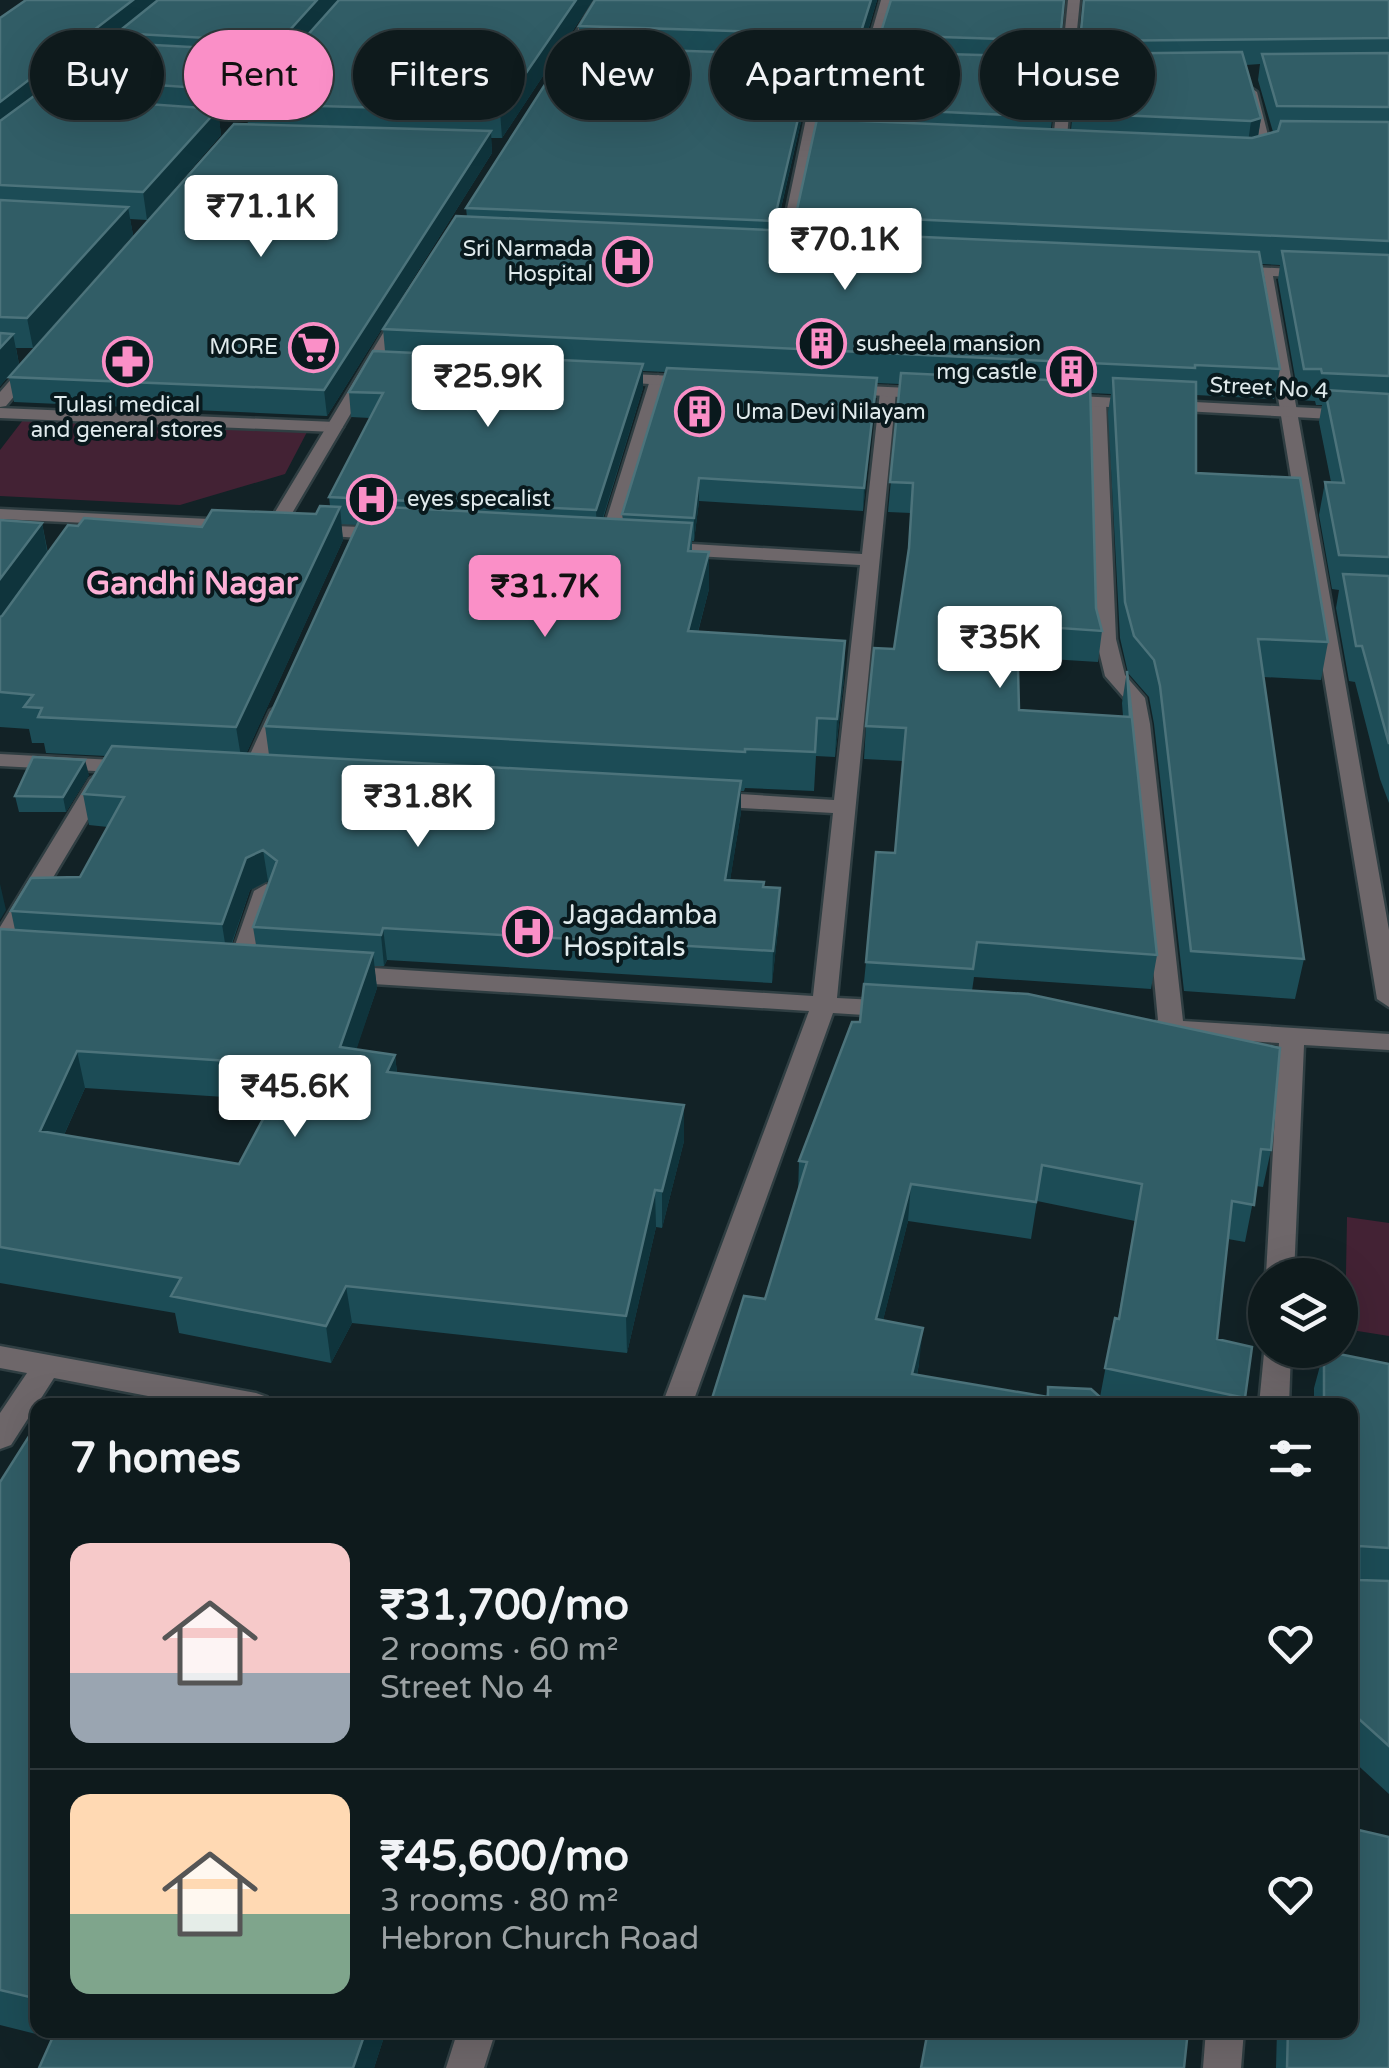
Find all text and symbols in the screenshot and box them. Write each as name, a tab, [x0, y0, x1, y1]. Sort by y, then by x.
chip: Buy	[30, 30, 164, 120]
chip: Rent	[184, 30, 333, 120]
chip: Filters	[353, 30, 525, 120]
chip: New	[545, 30, 690, 120]
chip: Apartment	[710, 30, 960, 120]
chip: House	[980, 30, 1155, 120]
pin: ₹71.1K	[180, 175, 342, 260]
text: ₹71.1K	[207, 188, 315, 226]
pin: ₹70.1K	[764, 208, 926, 293]
text: ₹70.1K	[791, 221, 899, 259]
place label: Sri Narmada Hospital	[463, 236, 593, 287]
hospital icon: Sri Narmada Hospital	[602, 236, 654, 288]
building icon: susheela mansion	[795, 318, 847, 370]
supermarket icon: MORE	[287, 321, 339, 373]
place label: susheela mansion	[856, 331, 1041, 357]
place label: MORE	[209, 334, 278, 360]
pharmacy icon: Tulasi medical and general stores	[101, 335, 153, 387]
pin: ₹25.9K	[407, 345, 569, 430]
building icon: mg castle	[1046, 346, 1098, 398]
text: ₹25.9K	[434, 358, 542, 396]
place label: mg castle	[936, 359, 1037, 385]
street label: Street No 4	[1209, 372, 1329, 404]
building icon: Uma Devi Nilayam	[674, 386, 726, 438]
place label: Tulasi medical and general stores	[31, 392, 223, 443]
place label: Uma Devi Nilayam	[735, 399, 926, 425]
hospital icon: eyes specalist	[346, 473, 398, 525]
place label: eyes specalist	[407, 486, 551, 512]
pin: ₹31.7K	[464, 555, 626, 640]
district label: Gandhi Nagar	[86, 565, 299, 603]
text: ₹31.7K	[491, 568, 599, 606]
pin: ₹35K	[941, 606, 1059, 691]
text: ₹35K	[960, 619, 1040, 657]
pin: ₹31.8K	[337, 765, 499, 850]
text: ₹31.8K	[364, 778, 472, 816]
place label: Jagadamba Hospitals	[563, 898, 718, 964]
hospital icon: Jagadamba Hospitals	[502, 905, 554, 957]
pin: ₹45.6K	[214, 1055, 376, 1140]
text: ₹45.6K	[241, 1068, 349, 1106]
map controls	[1248, 1258, 1358, 1368]
button: layers	[1248, 1258, 1358, 1368]
icon: filters	[1263, 1431, 1318, 1486]
text: 7 homes	[70, 1433, 241, 1484]
text: ₹31,700/mo	[380, 1580, 629, 1631]
icon: home	[150, 1583, 270, 1703]
icon: heart	[1263, 1616, 1318, 1671]
text: 2 rooms · 60 m²	[380, 1631, 619, 1669]
text: Street No 4	[380, 1669, 553, 1707]
text: ₹45,600/mo	[380, 1831, 629, 1882]
icon: home	[150, 1834, 270, 1954]
icon: heart	[1263, 1867, 1318, 1922]
text: 3 rooms · 80 m²	[380, 1882, 619, 1920]
text: Hebron Church Road	[380, 1920, 699, 1958]

